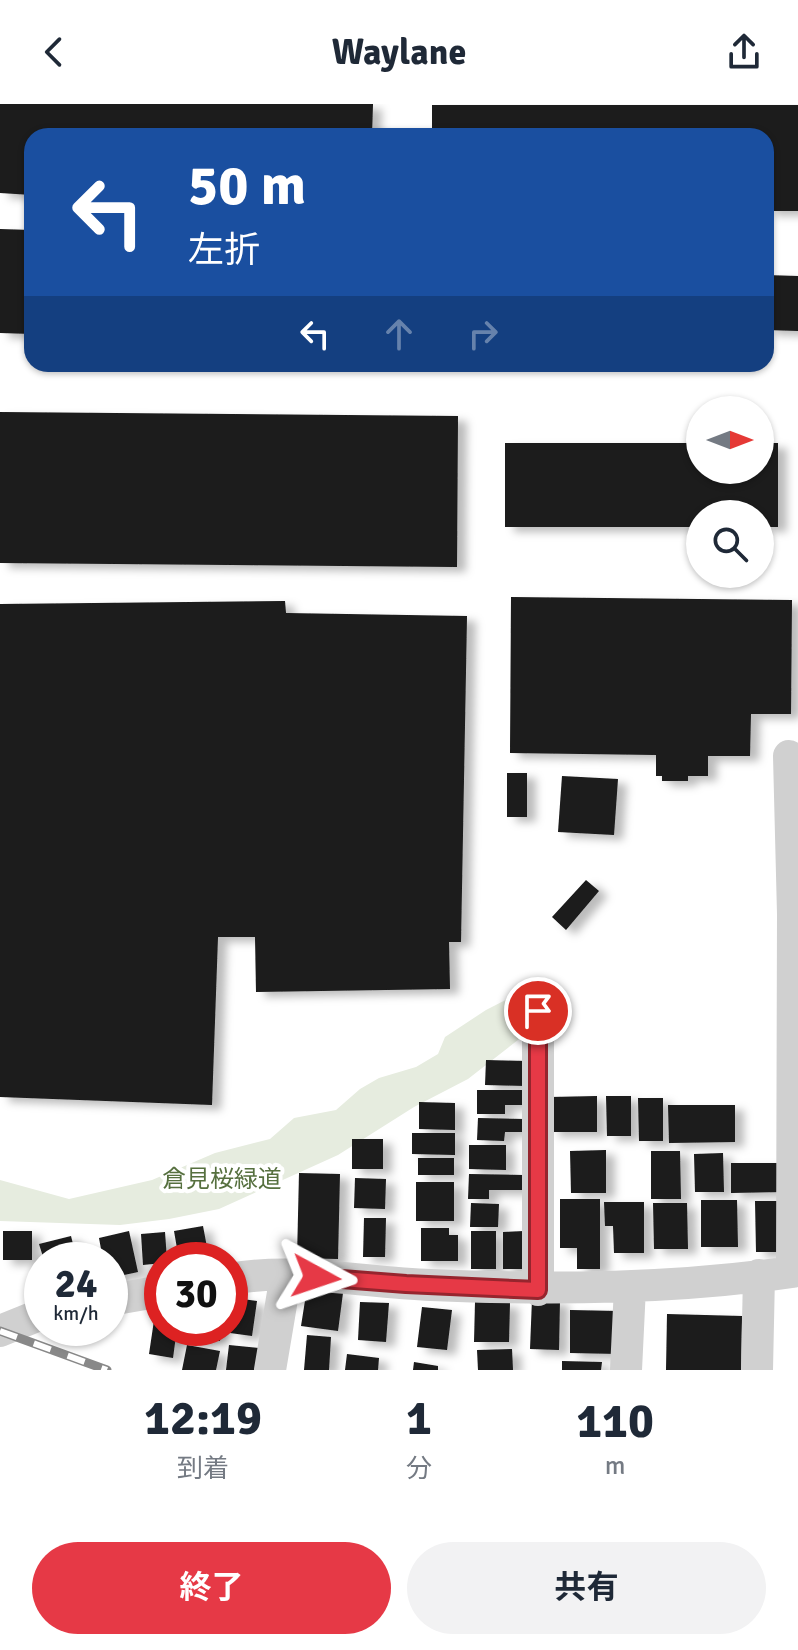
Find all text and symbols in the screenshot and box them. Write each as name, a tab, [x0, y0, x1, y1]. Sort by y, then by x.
icon: back	[32, 30, 76, 74]
text: Waylane	[332, 30, 466, 75]
icon: share	[722, 30, 766, 74]
text: 50 m	[188, 151, 306, 220]
icon: left	[56, 160, 160, 264]
text: 左折	[188, 228, 260, 273]
icon: left	[293, 312, 337, 356]
icon: ahead	[377, 312, 421, 356]
icon: right	[461, 312, 505, 356]
north arrow	[686, 396, 774, 484]
map controls	[686, 396, 774, 588]
button: search	[686, 500, 774, 588]
pin	[504, 977, 572, 1045]
icon: arrive	[516, 989, 560, 1033]
park label: 倉見桜緑道	[162, 1164, 282, 1194]
position arrow	[274, 1235, 358, 1319]
speed limit sign: 30	[144, 1242, 248, 1346]
text: 24	[54, 1259, 98, 1309]
text: km/h	[53, 1301, 99, 1326]
text: 12:19	[144, 1389, 262, 1448]
text: 1	[406, 1389, 432, 1448]
text: 110	[576, 1392, 654, 1451]
text: m	[605, 1450, 625, 1482]
text: 到着	[177, 1453, 229, 1485]
text: 分	[406, 1453, 432, 1485]
button: 終了	[32, 1542, 391, 1634]
button: 共有	[407, 1542, 766, 1634]

